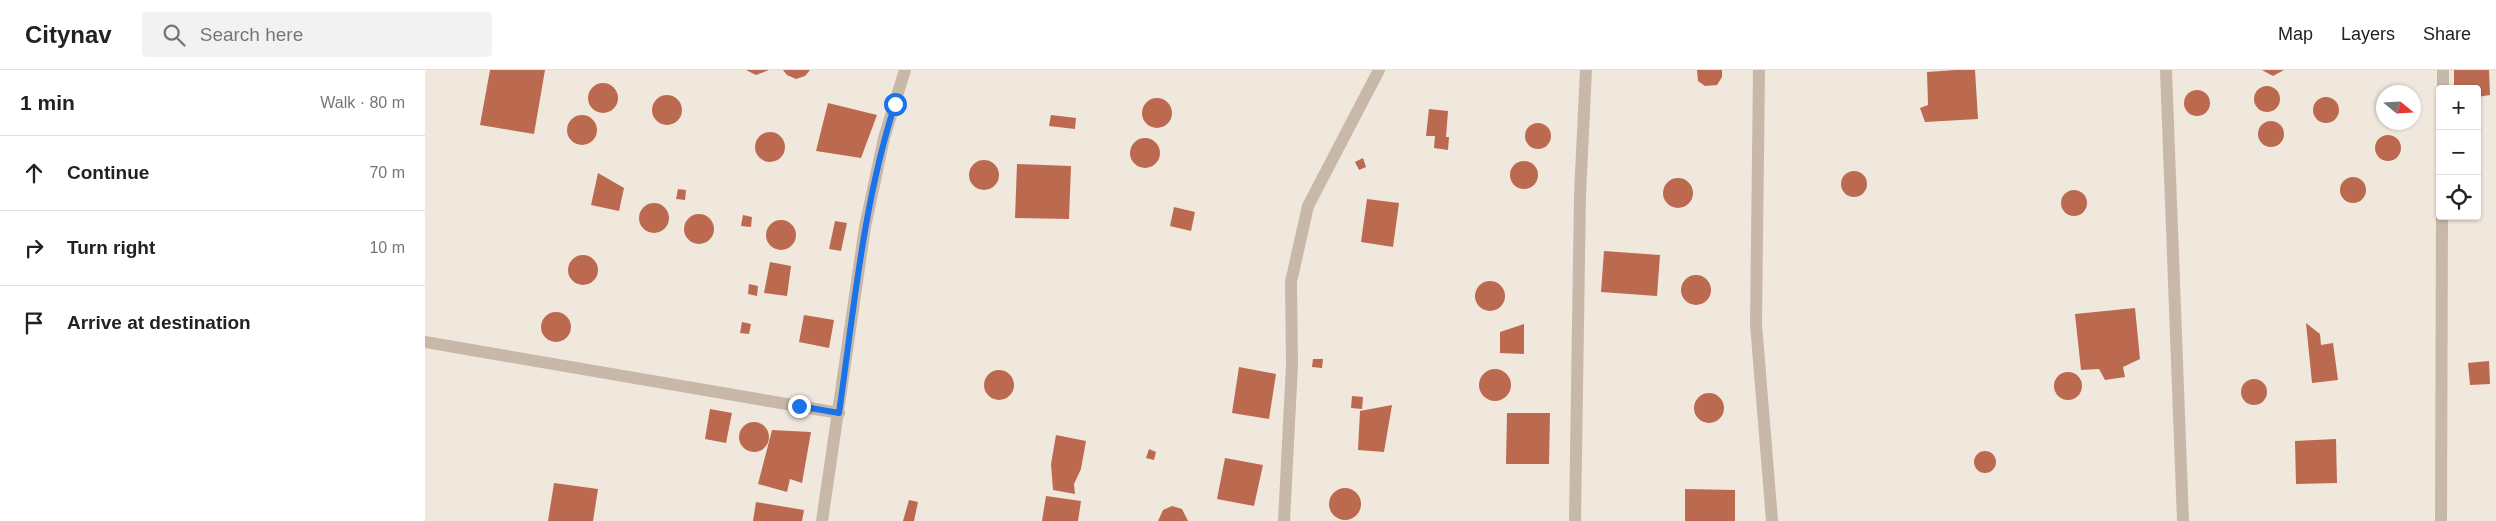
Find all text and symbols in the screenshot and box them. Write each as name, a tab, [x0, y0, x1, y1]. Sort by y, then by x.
search box	[142, 12, 492, 57]
text: Citynav	[25, 21, 112, 48]
icon: search	[160, 21, 188, 49]
text: Search here	[200, 24, 303, 45]
text: Map	[2278, 24, 2313, 44]
text: Layers	[2341, 24, 2395, 44]
text: Share	[2423, 24, 2471, 44]
north arrow	[2376, 85, 2421, 130]
map controls	[2436, 85, 2481, 220]
button: +	[2436, 85, 2481, 130]
text: 1 min	[20, 91, 75, 114]
route start	[884, 93, 907, 116]
text: Walk · 80 m	[320, 94, 405, 111]
button: −	[2436, 130, 2481, 175]
icon: ahead	[20, 159, 48, 187]
text: Continue	[67, 162, 149, 183]
text: 70 m	[369, 164, 405, 181]
button: locate	[2436, 175, 2481, 220]
icon: right	[20, 234, 48, 262]
text: Turn right	[67, 237, 155, 258]
text: 10 m	[369, 239, 405, 256]
icon: arrive	[20, 309, 48, 337]
text: Arrive at destination	[67, 312, 251, 333]
route end	[788, 395, 811, 418]

